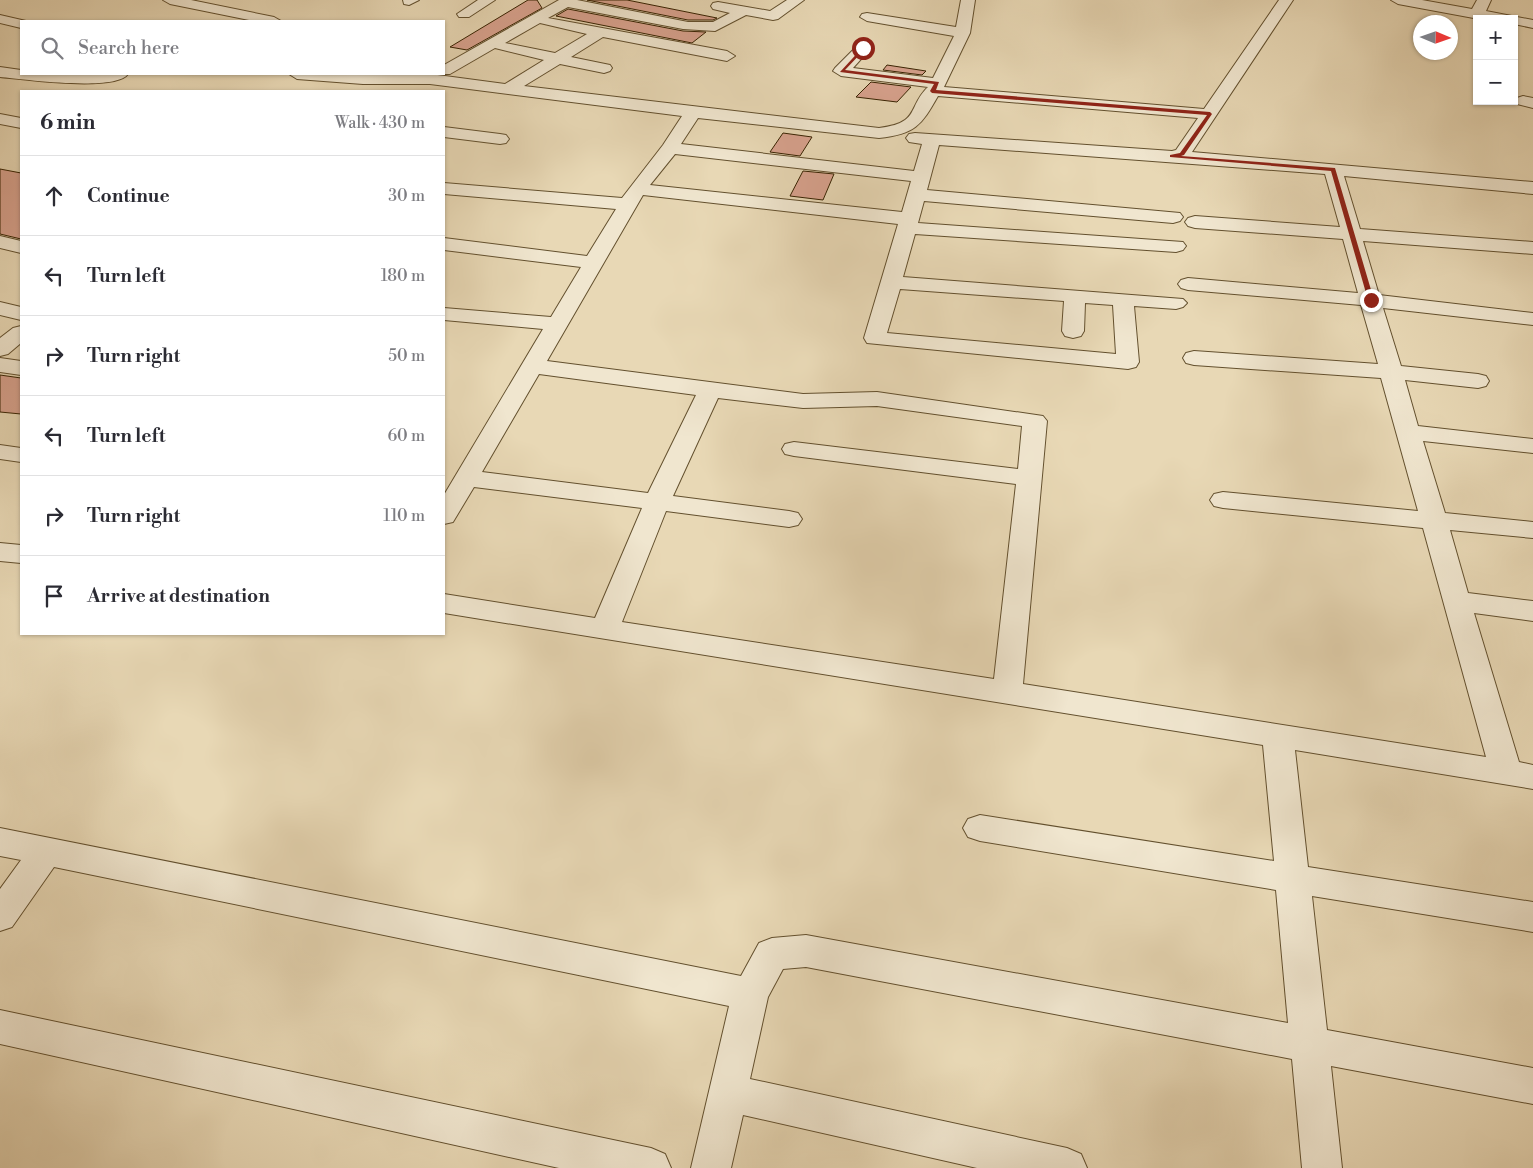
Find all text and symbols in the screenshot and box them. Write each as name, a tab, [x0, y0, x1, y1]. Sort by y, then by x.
north arrow	[1413, 15, 1458, 60]
map controls	[1473, 15, 1518, 105]
button: +	[1473, 15, 1518, 60]
search box	[20, 20, 445, 75]
icon: search	[38, 34, 66, 62]
text: Search here	[78, 36, 179, 60]
route start	[852, 37, 875, 60]
button: −	[1473, 60, 1518, 105]
text: 6 min	[40, 110, 95, 136]
text: Walk · 430 m	[335, 113, 425, 133]
icon: ahead	[40, 182, 68, 210]
text: Continue	[87, 184, 170, 208]
text: 30 m	[388, 186, 425, 206]
icon: left	[40, 262, 68, 290]
text: Turn left	[87, 264, 166, 288]
text: 180 m	[381, 266, 425, 286]
route end	[1360, 289, 1383, 312]
icon: right	[40, 342, 68, 370]
text: Turn right	[87, 344, 180, 368]
text: 50 m	[388, 346, 425, 366]
icon: left	[40, 422, 68, 450]
text: Turn left	[87, 424, 166, 448]
text: 60 m	[387, 426, 425, 446]
icon: right	[40, 502, 68, 530]
text: Turn right	[87, 504, 180, 528]
text: 110 m	[383, 506, 425, 526]
icon: arrive	[40, 582, 68, 610]
text: Arrive at destination	[87, 584, 270, 608]

